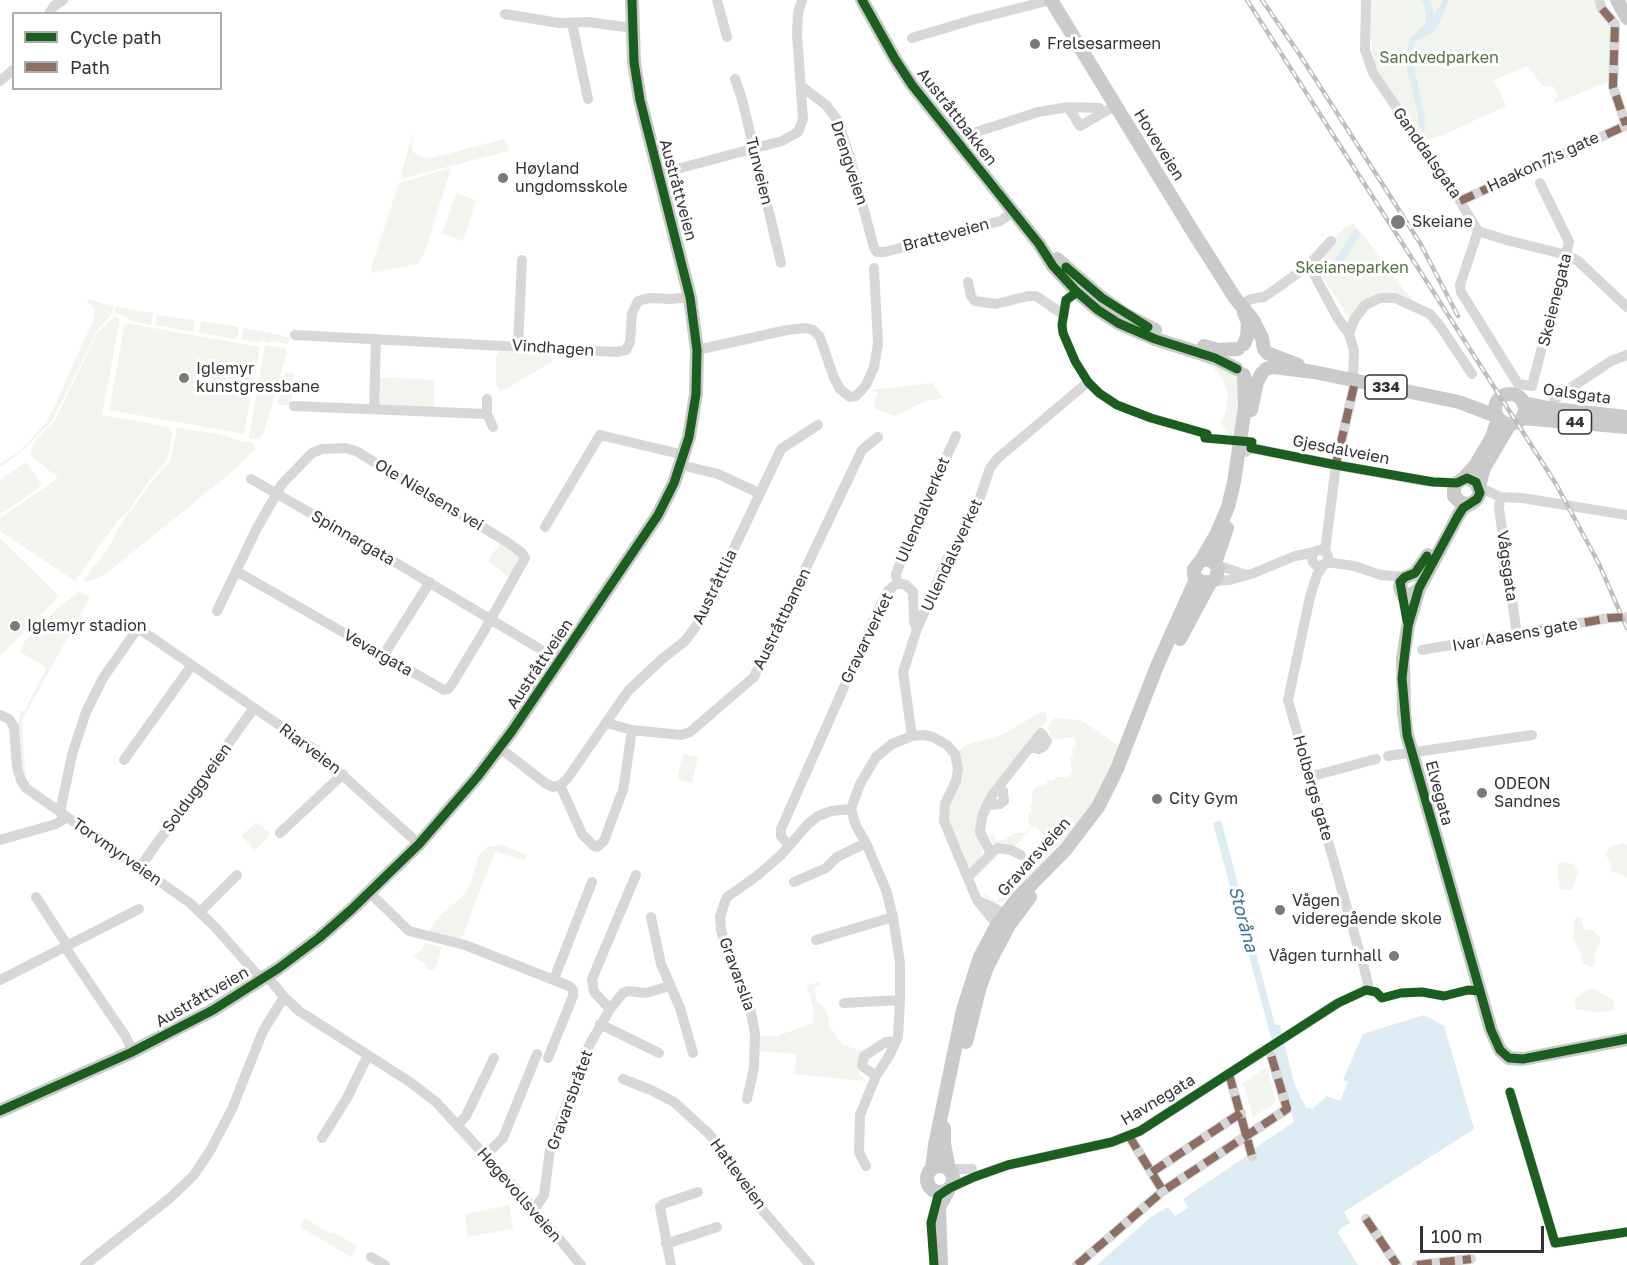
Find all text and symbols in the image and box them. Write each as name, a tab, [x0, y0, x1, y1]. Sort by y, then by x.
legend	[12, 12, 222, 90]
text: Cycle path	[70, 26, 162, 48]
place label: Frelsesarmeen	[1047, 34, 1161, 54]
marker: Frelsesarmeen	[1028, 37, 1042, 51]
park label: Sandvedparken	[1379, 48, 1499, 68]
text: Path	[70, 56, 110, 78]
street label: Austråttbakken	[913, 64, 1001, 170]
street label: Ganddalsgata	[1389, 104, 1465, 202]
street label: Hoveveien	[1130, 106, 1188, 184]
street label: Drengveien	[826, 118, 872, 208]
street label: Haakon 7's gate	[1484, 128, 1602, 196]
street label: Tunveien	[741, 135, 777, 207]
street label: Austråttveien	[655, 137, 701, 243]
place label: Høyland ungdomsskole	[515, 159, 627, 197]
marker: Høyland ungdomsskole	[496, 171, 510, 185]
place label: Skeiane	[1412, 212, 1473, 232]
marker: Skeiane	[1389, 213, 1407, 231]
street label: Bratteveien	[901, 214, 991, 256]
street label: Skeienegata	[1534, 252, 1576, 348]
park label: Skeianeparken	[1295, 258, 1409, 278]
street label: Vindhagen	[511, 336, 595, 360]
place label: Iglemyr kunstgressbane	[196, 359, 320, 397]
marker: Iglemyr kunstgressbane	[177, 371, 191, 385]
road number: 334	[1365, 375, 1407, 399]
street label: Oalsgata	[1542, 380, 1612, 408]
road number: 44	[1558, 410, 1592, 434]
street label: Gjesdalveien	[1291, 431, 1391, 469]
street label: Ullendalverket	[892, 454, 954, 566]
street label: Ole Nielsens vei	[371, 455, 487, 535]
street label: Ullendalsverket	[918, 496, 986, 614]
street label: Spinnargata	[308, 506, 398, 570]
street label: Vågsgata	[1493, 529, 1521, 603]
street label: Austråttlia	[689, 546, 741, 628]
street label: Austråttbanen	[749, 565, 815, 673]
street label: Gravarverket	[837, 589, 897, 687]
street label: Austråttveien	[503, 615, 577, 713]
street label: Ivar Aasens gate	[1451, 615, 1579, 655]
place label: Iglemyr stadion	[27, 616, 147, 636]
marker: Iglemyr stadion	[8, 619, 22, 633]
street label: Vevargata	[340, 626, 416, 680]
street label: Riarveien	[275, 720, 345, 778]
street label: Holbergs gate	[1289, 733, 1337, 843]
street label: Solduggveien	[158, 740, 236, 836]
street label: Elvegata	[1421, 758, 1457, 828]
place label: ODEON Sandnes	[1494, 774, 1561, 812]
marker: ODEON Sandnes	[1475, 786, 1489, 800]
place label: City Gym	[1169, 789, 1238, 809]
marker: City Gym	[1150, 792, 1164, 806]
street label: Torvmyrveien	[69, 814, 165, 890]
street label: Gravarsveien	[994, 814, 1074, 900]
water label: Storåna	[1224, 884, 1262, 954]
place label: Vågen videregående skole	[1292, 891, 1442, 929]
marker: Vågen videregående skole	[1273, 903, 1287, 917]
street label: Gravarslia	[715, 935, 759, 1013]
place label: Vågen turnhall	[1269, 946, 1382, 966]
marker: Vågen turnhall	[1387, 949, 1401, 963]
street label: Austråttveien	[152, 963, 252, 1031]
street label: Gravarsbråtet	[543, 1047, 597, 1153]
street label: Havnegata	[1117, 1070, 1199, 1130]
street label: Hatleveien	[706, 1135, 770, 1213]
street label: Høgevollsveien	[473, 1144, 565, 1246]
scale bar	[1423, 1214, 1548, 1252]
text: 100 m	[1431, 1225, 1482, 1247]

